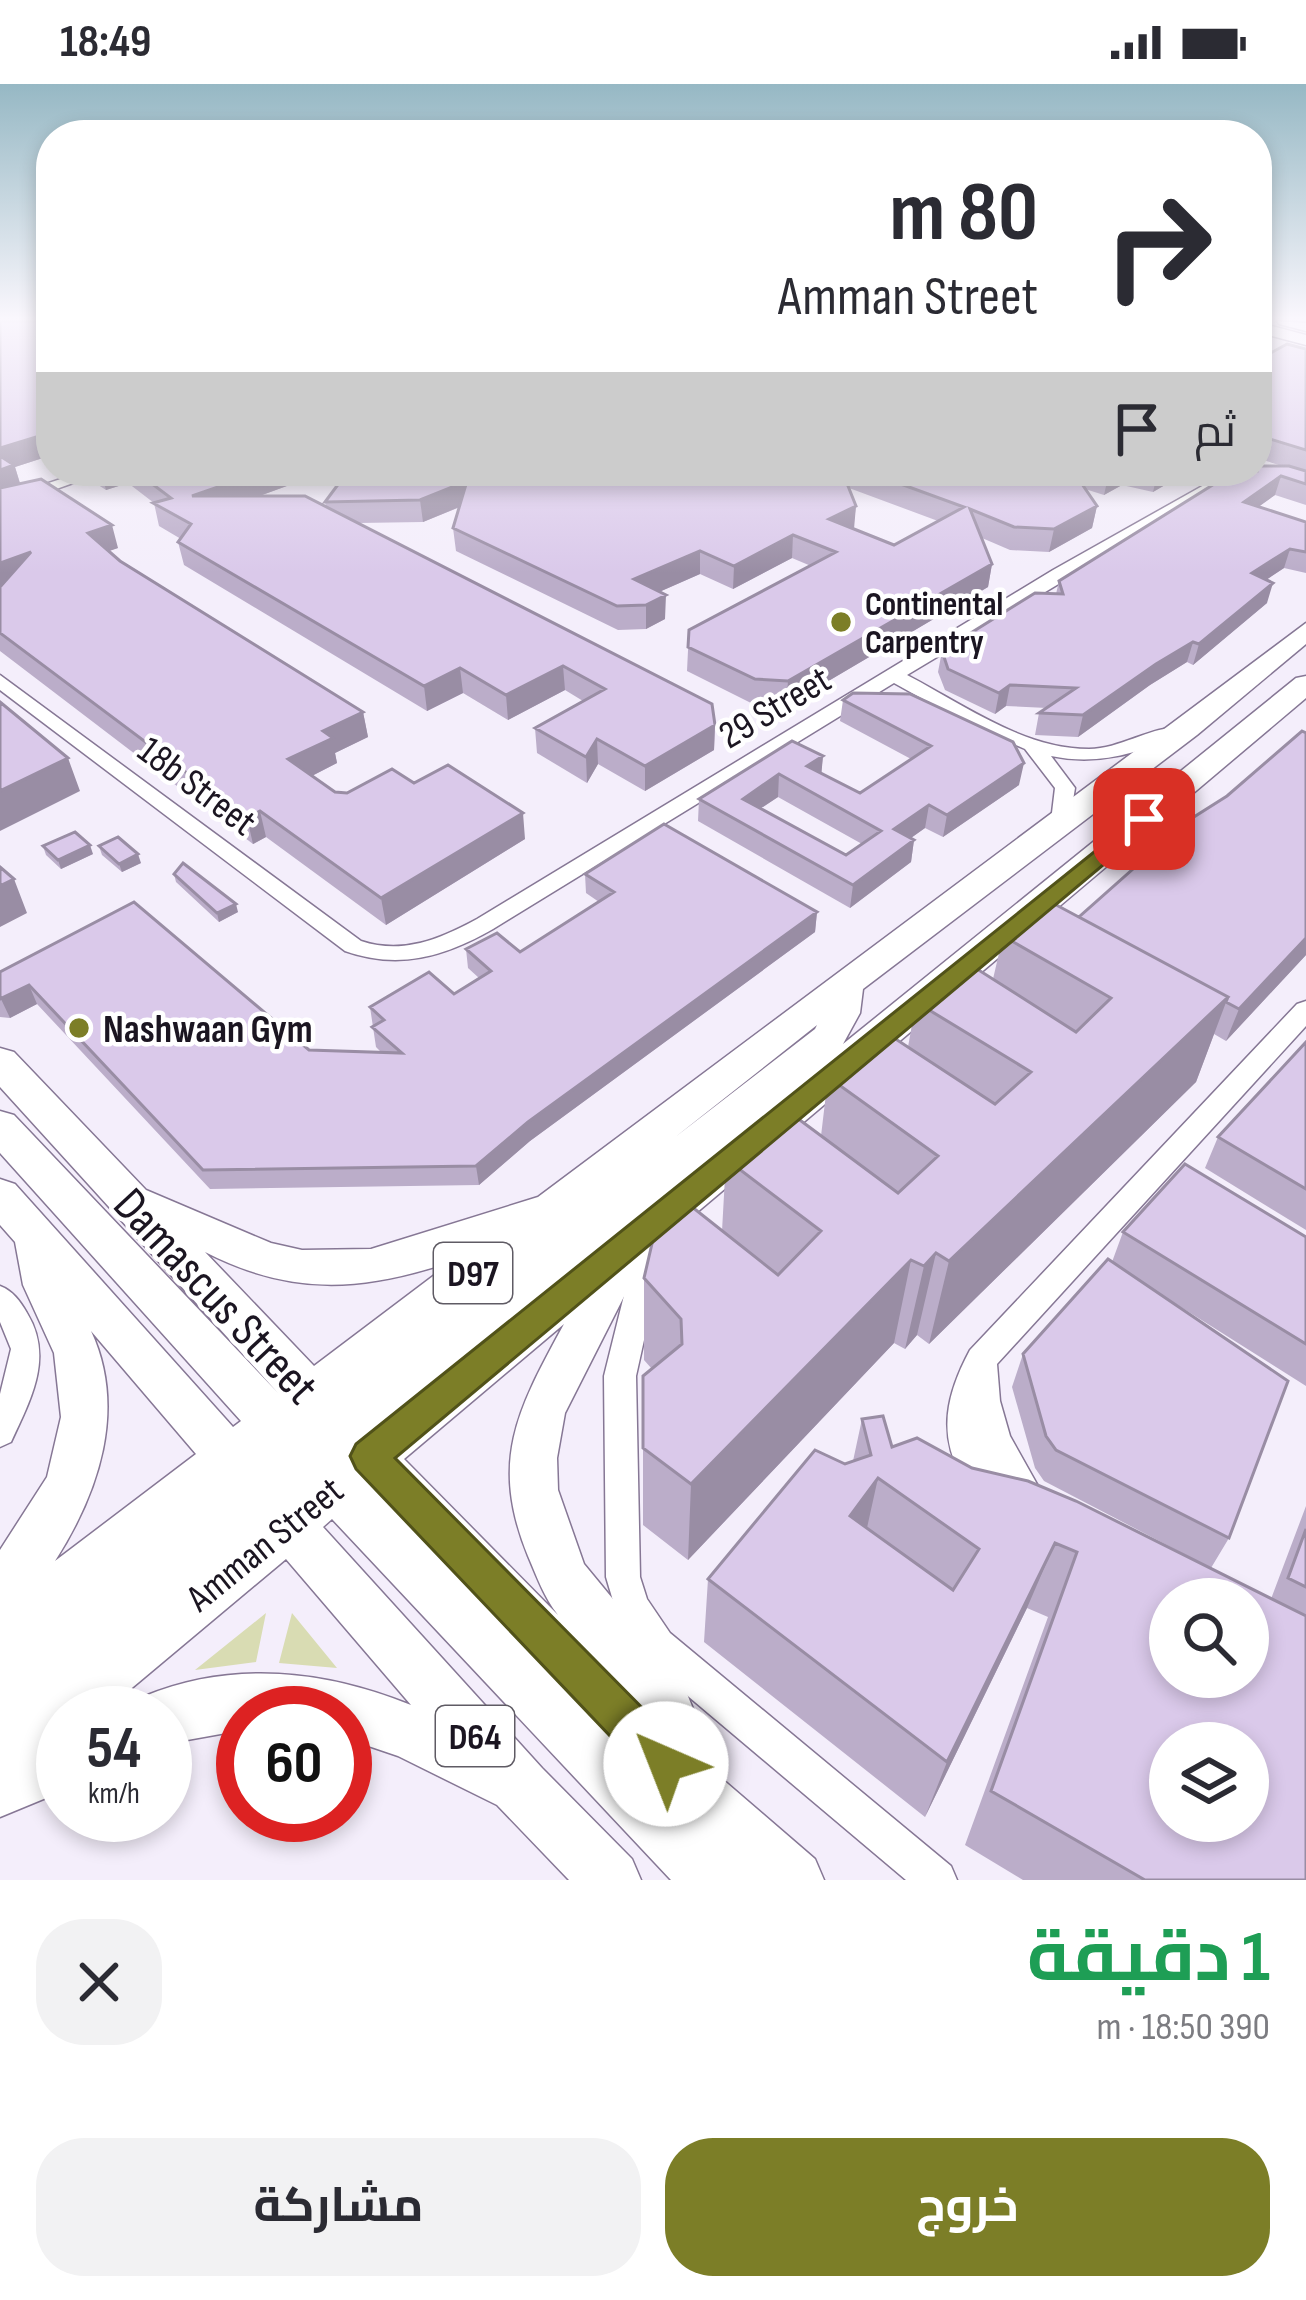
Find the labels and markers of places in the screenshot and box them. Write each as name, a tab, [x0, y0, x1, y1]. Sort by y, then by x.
place label: Continental Carpentry	[865, 585, 1003, 663]
marker: Continental Carpentry	[828, 609, 854, 635]
pin	[1093, 768, 1195, 870]
place label: Nashwaan Gym	[103, 1007, 313, 1054]
marker: Nashwaan Gym	[66, 1015, 92, 1041]

